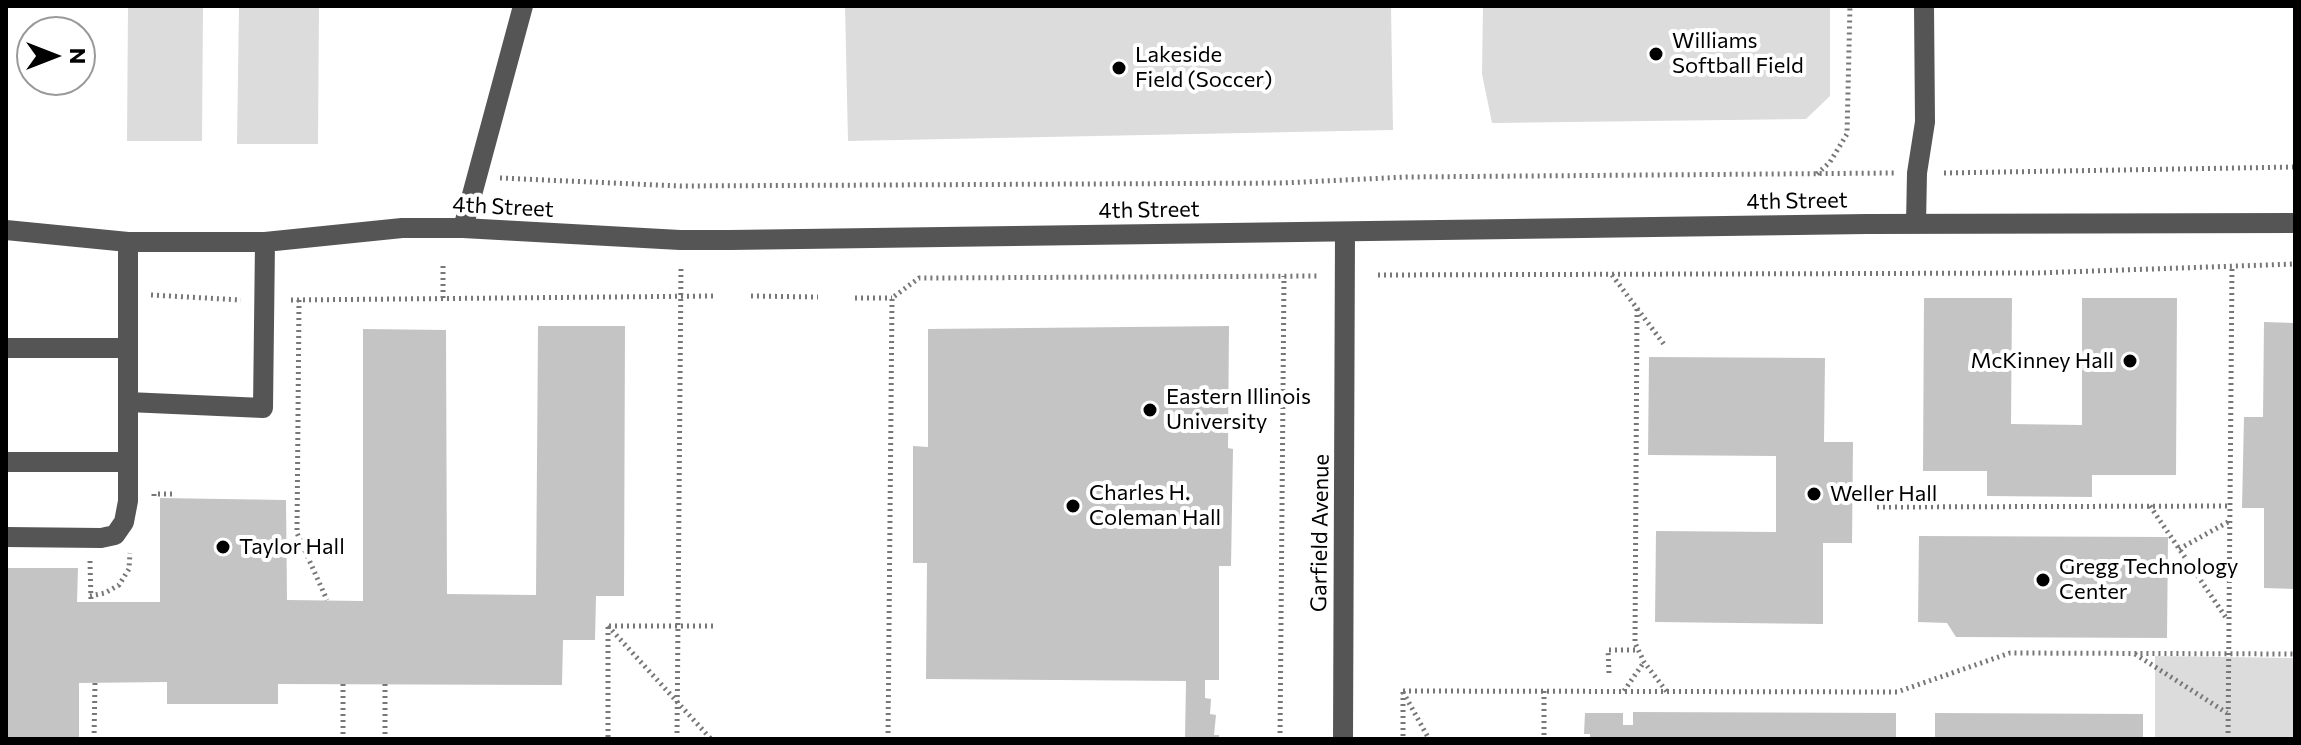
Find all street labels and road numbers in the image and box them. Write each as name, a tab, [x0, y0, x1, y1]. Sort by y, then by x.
street label: 4th Street	[1746, 187, 1848, 215]
street label: 4th Street	[452, 191, 554, 223]
street label: 4th Street	[1098, 196, 1200, 224]
street label: Garfield Avenue	[1305, 454, 1335, 612]

